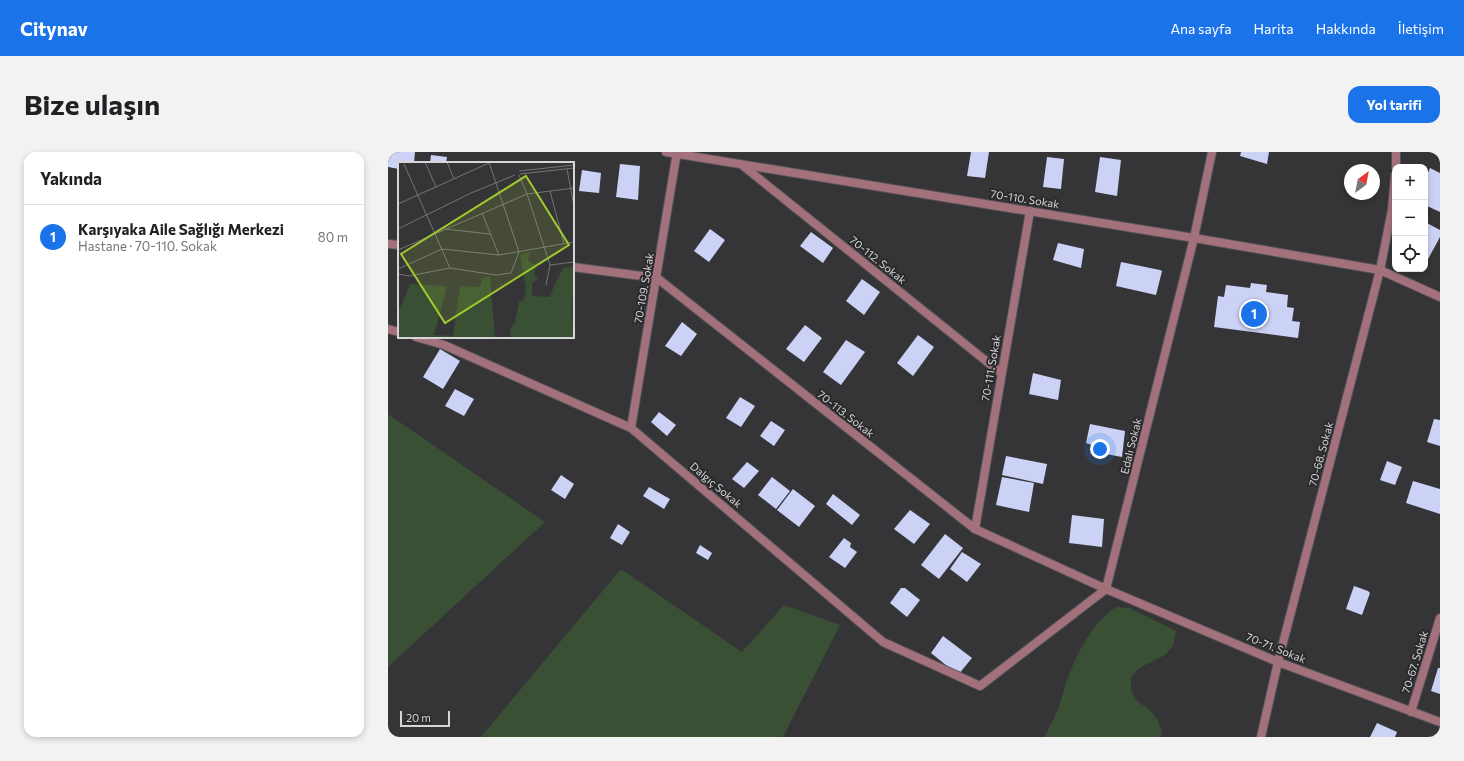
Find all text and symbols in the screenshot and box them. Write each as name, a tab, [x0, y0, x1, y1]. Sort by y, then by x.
text: Citynav	[20, 17, 88, 40]
text: Ana sayfa	[1170, 20, 1232, 37]
text: Harita	[1254, 20, 1294, 37]
text: Hakkında	[1316, 20, 1376, 37]
text: İletişim	[1398, 20, 1444, 37]
button: Yol tarifi	[1348, 86, 1440, 123]
text: Bize ulaşın	[24, 87, 160, 121]
inset map	[398, 162, 574, 338]
north arrow	[1344, 164, 1380, 200]
map controls	[1392, 164, 1428, 272]
button: +	[1392, 164, 1428, 200]
text: Yakında	[40, 168, 102, 189]
street label: 70-110. Sokak	[990, 187, 1060, 210]
button: −	[1392, 200, 1428, 236]
text: Karşıyaka Aile Sağlığı Merkezi	[78, 220, 284, 238]
text: 1	[50, 229, 56, 245]
text: 80 m	[318, 229, 348, 245]
street label: 70-112. Sokak	[848, 233, 909, 286]
button: locate	[1392, 236, 1428, 272]
text: Hastane · 70-110. Sokak	[78, 238, 217, 254]
street label: 70-109. Sokak	[631, 252, 656, 324]
pin: 1	[1241, 299, 1267, 329]
street label: 70-111. Sokak	[978, 334, 1003, 402]
street label: 70-113. Sokak	[815, 387, 877, 440]
street label: Edalı Sokak	[1117, 417, 1144, 475]
street label: 70-68. Sokak	[1306, 420, 1335, 488]
your location	[1090, 439, 1110, 459]
street label: Dalgıç Sokak	[688, 459, 745, 510]
street label: 70-67. Sokak	[1399, 629, 1430, 695]
street label: 70-71. Sokak	[1244, 630, 1308, 665]
scale bar	[400, 709, 450, 728]
text: 20 m	[406, 711, 431, 724]

